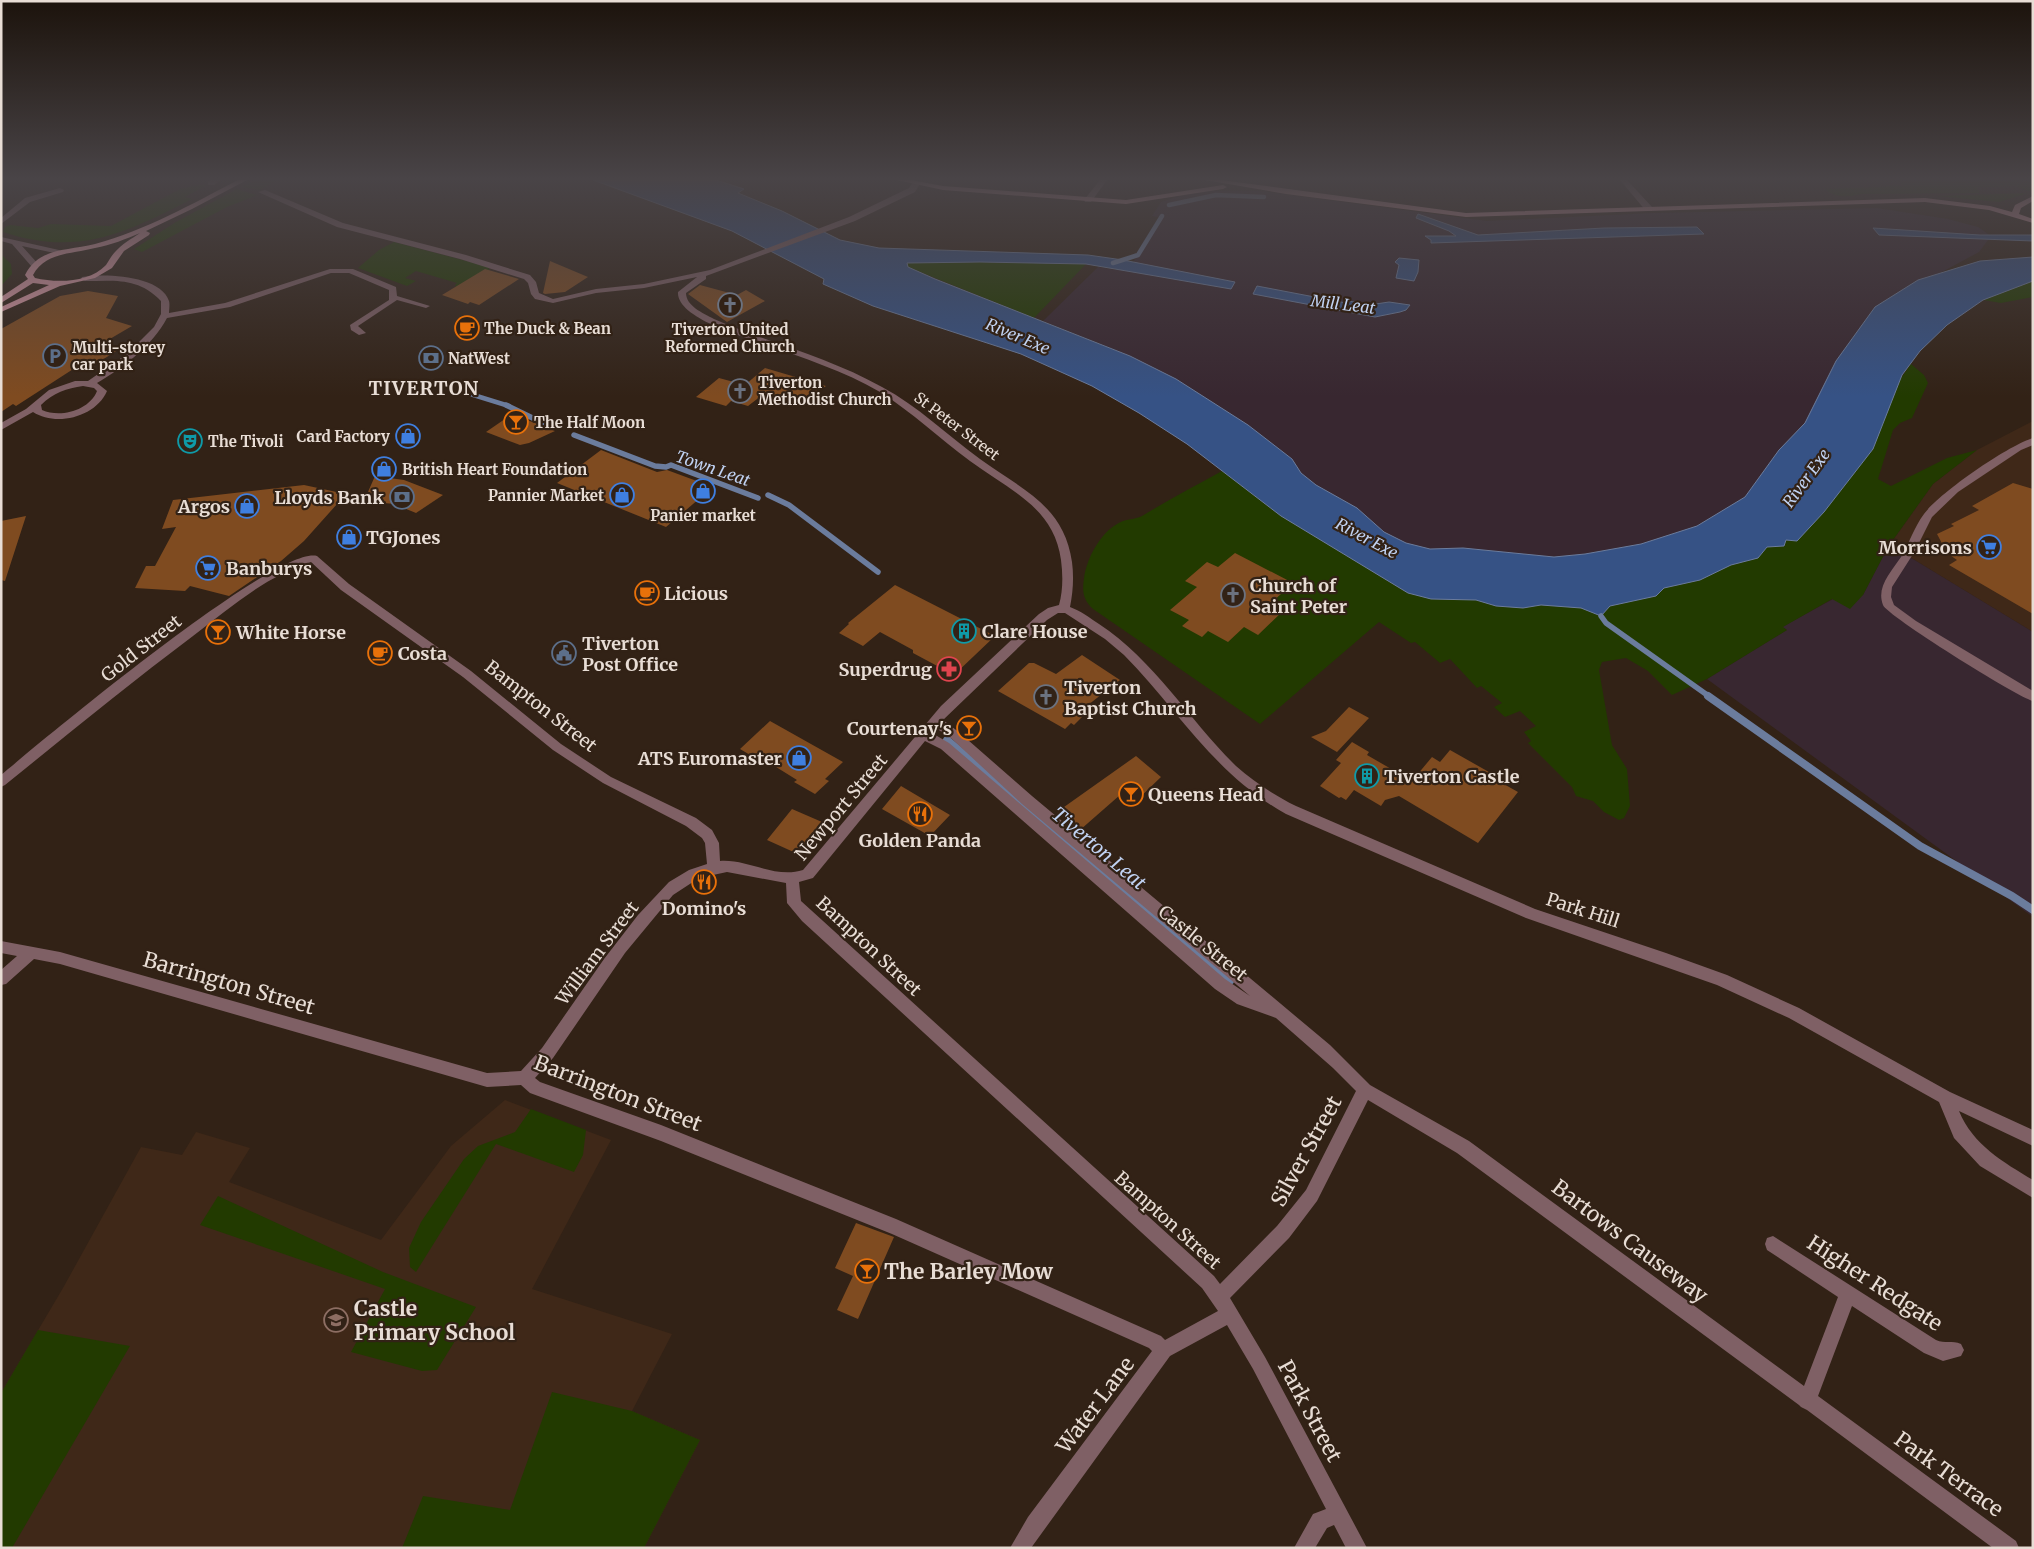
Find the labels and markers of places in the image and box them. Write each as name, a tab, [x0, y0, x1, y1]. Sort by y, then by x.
church icon: Tiverton United Reformed Church	[717, 292, 743, 318]
cafe icon: The Duck & Bean	[454, 315, 480, 341]
place label: The Duck & Bean	[484, 319, 611, 338]
place label: Tiverton United Reformed Church	[665, 320, 795, 356]
place label: Multi-storey car park	[72, 338, 165, 374]
parking icon: Multi-storey car park	[42, 343, 68, 369]
bank icon: NatWest	[418, 345, 444, 371]
place label: NatWest	[448, 349, 510, 368]
place label: Tiverton Methodist Church	[758, 373, 892, 409]
church icon: Tiverton Methodist Church	[727, 378, 753, 404]
bar icon: The Half Moon	[503, 409, 529, 435]
place label: The Half Moon	[534, 413, 645, 432]
shop icon: Card Factory	[395, 423, 421, 449]
place label: Card Factory	[297, 427, 390, 446]
theatre icon: The Tivoli	[177, 428, 203, 454]
place label: The Tivoli	[208, 432, 284, 451]
shop icon: British Heart Foundation	[371, 456, 397, 482]
place label: British Heart Foundation	[402, 460, 587, 479]
shop icon: Panier market	[690, 478, 716, 504]
shop icon: Pannier Market	[609, 482, 635, 508]
bank icon: Lloyds Bank	[389, 484, 415, 510]
place label: Lloyds Bank	[274, 486, 384, 509]
place label: Pannier Market	[488, 486, 604, 505]
shop icon: Argos	[234, 493, 260, 519]
place label: Argos	[177, 495, 230, 518]
place label: Panier market	[650, 506, 756, 525]
shop icon: TGJones	[336, 524, 362, 550]
place label: TGJones	[366, 526, 441, 549]
supermarket icon: Morrisons	[1976, 534, 2002, 560]
place label: Morrisons	[1879, 536, 1972, 559]
supermarket icon: Banburys	[195, 555, 221, 581]
place label: Banburys	[226, 557, 312, 580]
place label: Church of Saint Peter	[1250, 574, 1347, 618]
cafe icon: Licious	[634, 580, 660, 606]
place label: Licious	[664, 582, 728, 605]
church icon: Church of Saint Peter	[1220, 582, 1246, 608]
building icon: Clare House	[951, 618, 977, 644]
bar icon: White Horse	[205, 619, 231, 645]
place label: Clare House	[982, 620, 1088, 643]
place label: White Horse	[235, 621, 346, 644]
place label: Tiverton Post Office	[582, 632, 678, 676]
cafe icon: Costa	[367, 640, 393, 666]
public building icon: Tiverton Post Office	[551, 640, 577, 666]
place label: Costa	[398, 642, 447, 665]
pharmacy icon: Superdrug	[936, 656, 962, 682]
place label: Superdrug	[839, 658, 932, 681]
place label: Tiverton Baptist Church	[1064, 676, 1196, 720]
church icon: Tiverton Baptist Church	[1033, 684, 1059, 710]
bar icon: Courtenay's	[956, 715, 982, 741]
place label: Courtenay's	[847, 717, 952, 740]
shop icon: ATS Euromaster	[786, 745, 812, 771]
place label: ATS Euromaster	[637, 747, 782, 770]
building icon: Tiverton Castle	[1354, 763, 1380, 789]
place label: Tiverton Castle	[1384, 765, 1520, 788]
bar icon: Queens Head	[1118, 781, 1144, 807]
place label: Queens Head	[1148, 783, 1264, 806]
restaurant icon: Golden Panda	[907, 801, 933, 827]
place label: Golden Panda	[859, 829, 981, 852]
restaurant icon: Domino's	[691, 869, 717, 895]
place label: Domino's	[662, 897, 746, 920]
bar icon: The Barley Mow	[854, 1258, 880, 1284]
place label: The Barley Mow	[884, 1258, 1054, 1285]
place label: Castle Primary School	[354, 1295, 515, 1346]
school or university icon: Castle Primary School	[323, 1307, 349, 1333]

